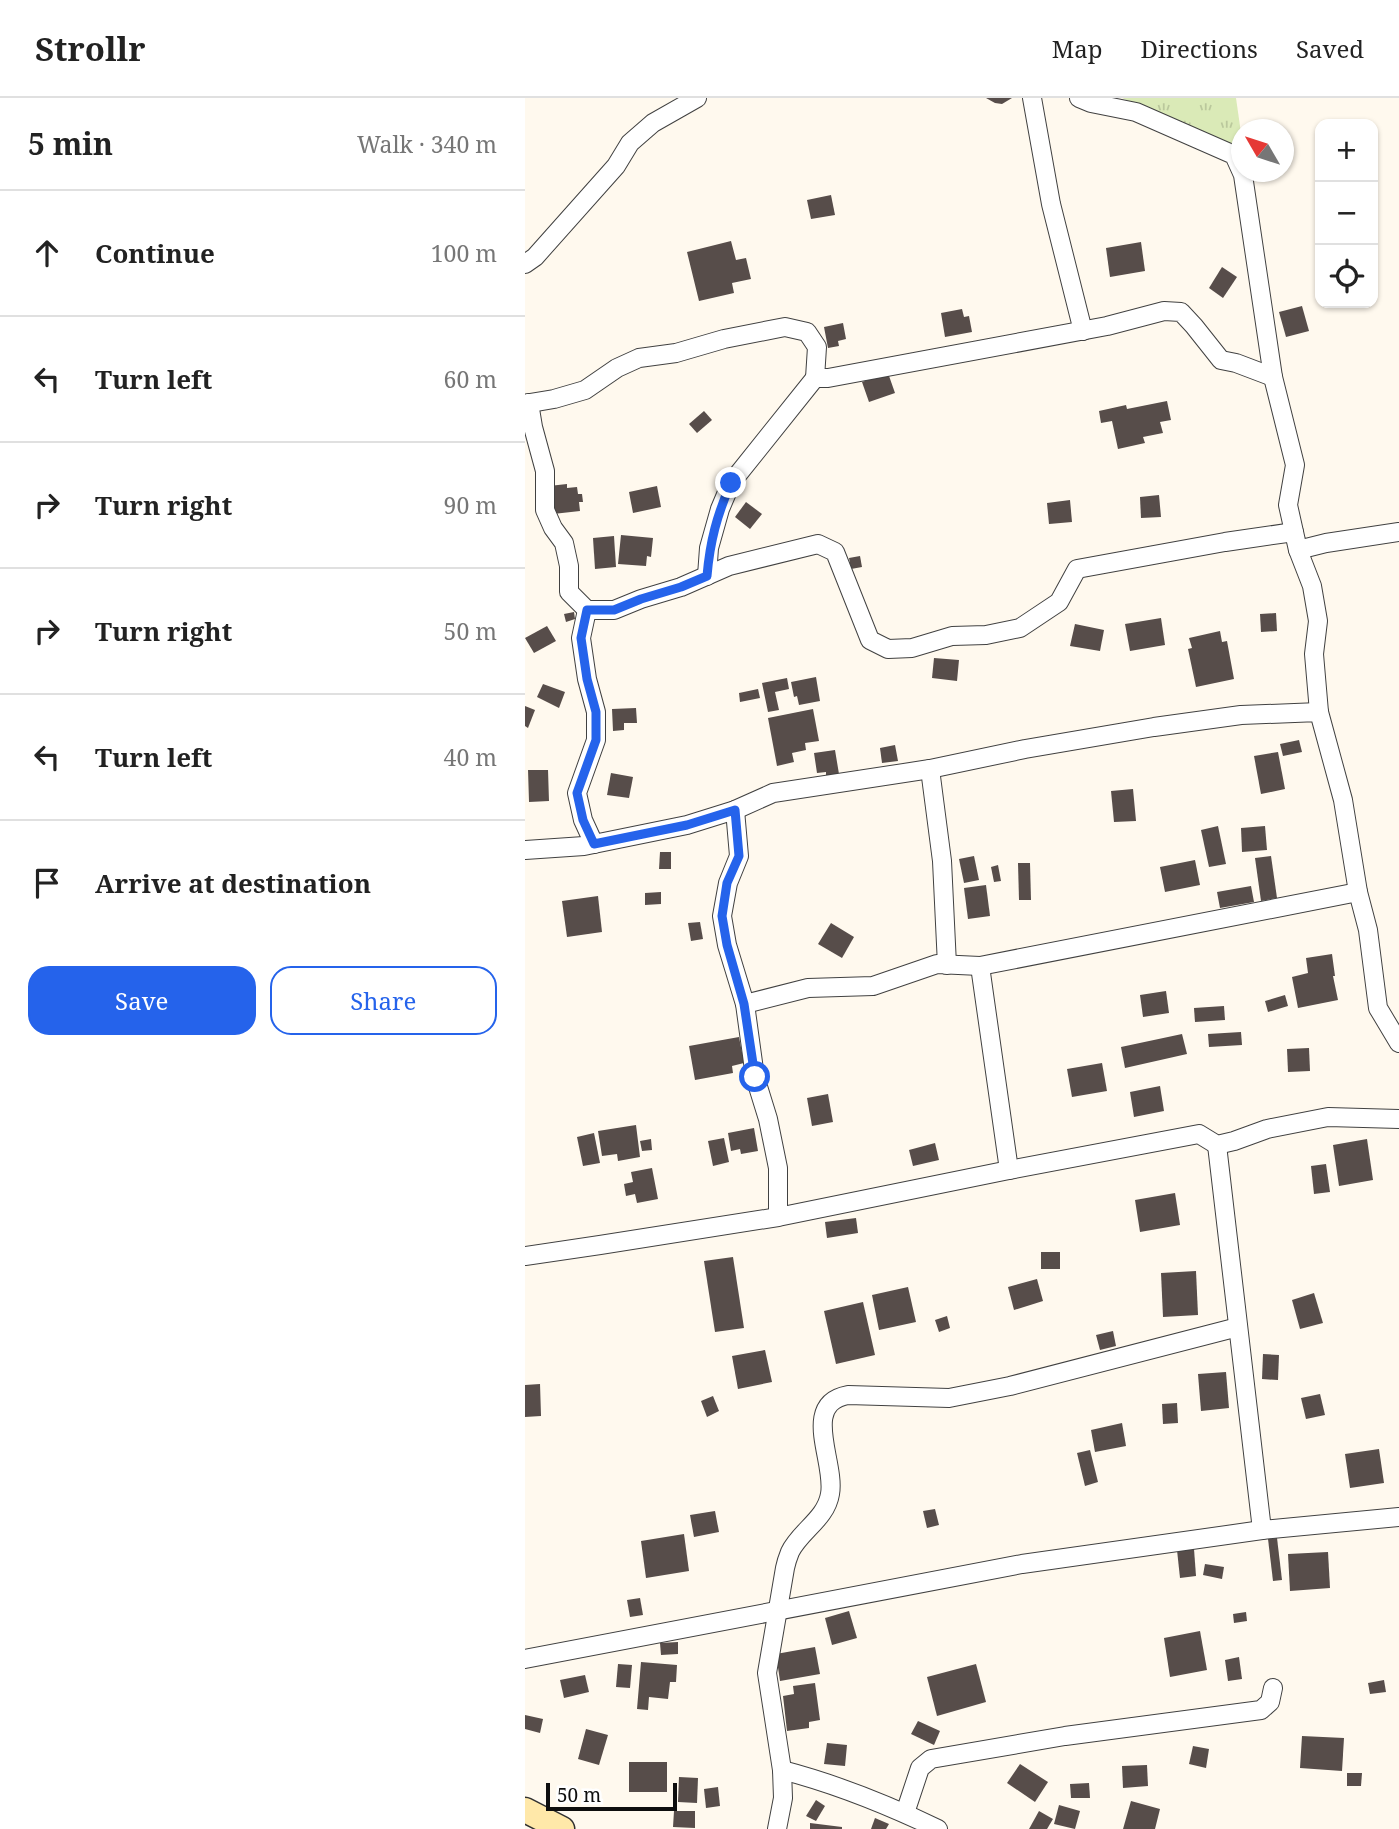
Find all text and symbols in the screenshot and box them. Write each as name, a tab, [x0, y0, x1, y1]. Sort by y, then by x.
text: Strollr	[35, 26, 145, 71]
text: Map	[1052, 32, 1103, 65]
text: Directions	[1141, 32, 1258, 65]
text: Saved	[1296, 32, 1364, 65]
north arrow	[1231, 119, 1294, 182]
map controls	[1315, 119, 1378, 308]
button: +	[1315, 119, 1378, 182]
text: 5 min	[28, 123, 113, 164]
text: Walk · 340 m	[357, 128, 497, 160]
button: −	[1315, 182, 1378, 245]
icon: ahead	[28, 234, 66, 272]
text: Continue	[95, 235, 215, 271]
text: 100 m	[431, 237, 497, 269]
button: locate	[1315, 245, 1378, 308]
icon: left	[28, 360, 66, 398]
text: Turn left	[95, 361, 212, 397]
text: 60 m	[444, 363, 497, 395]
route end	[715, 467, 746, 498]
icon: right	[28, 486, 66, 524]
text: Turn right	[95, 487, 232, 523]
text: 90 m	[444, 489, 497, 521]
icon: right	[28, 612, 66, 650]
text: Turn right	[95, 613, 232, 649]
text: 50 m	[444, 615, 497, 647]
icon: left	[28, 738, 66, 776]
text: Turn left	[95, 739, 212, 775]
text: 40 m	[444, 741, 497, 773]
icon: arrive	[28, 864, 66, 902]
text: Arrive at destination	[95, 865, 371, 901]
button: Save	[28, 966, 256, 1035]
button: Share	[270, 966, 497, 1035]
route start	[739, 1061, 770, 1092]
scale bar	[546, 1780, 677, 1812]
text: 50 m	[557, 1782, 601, 1808]

